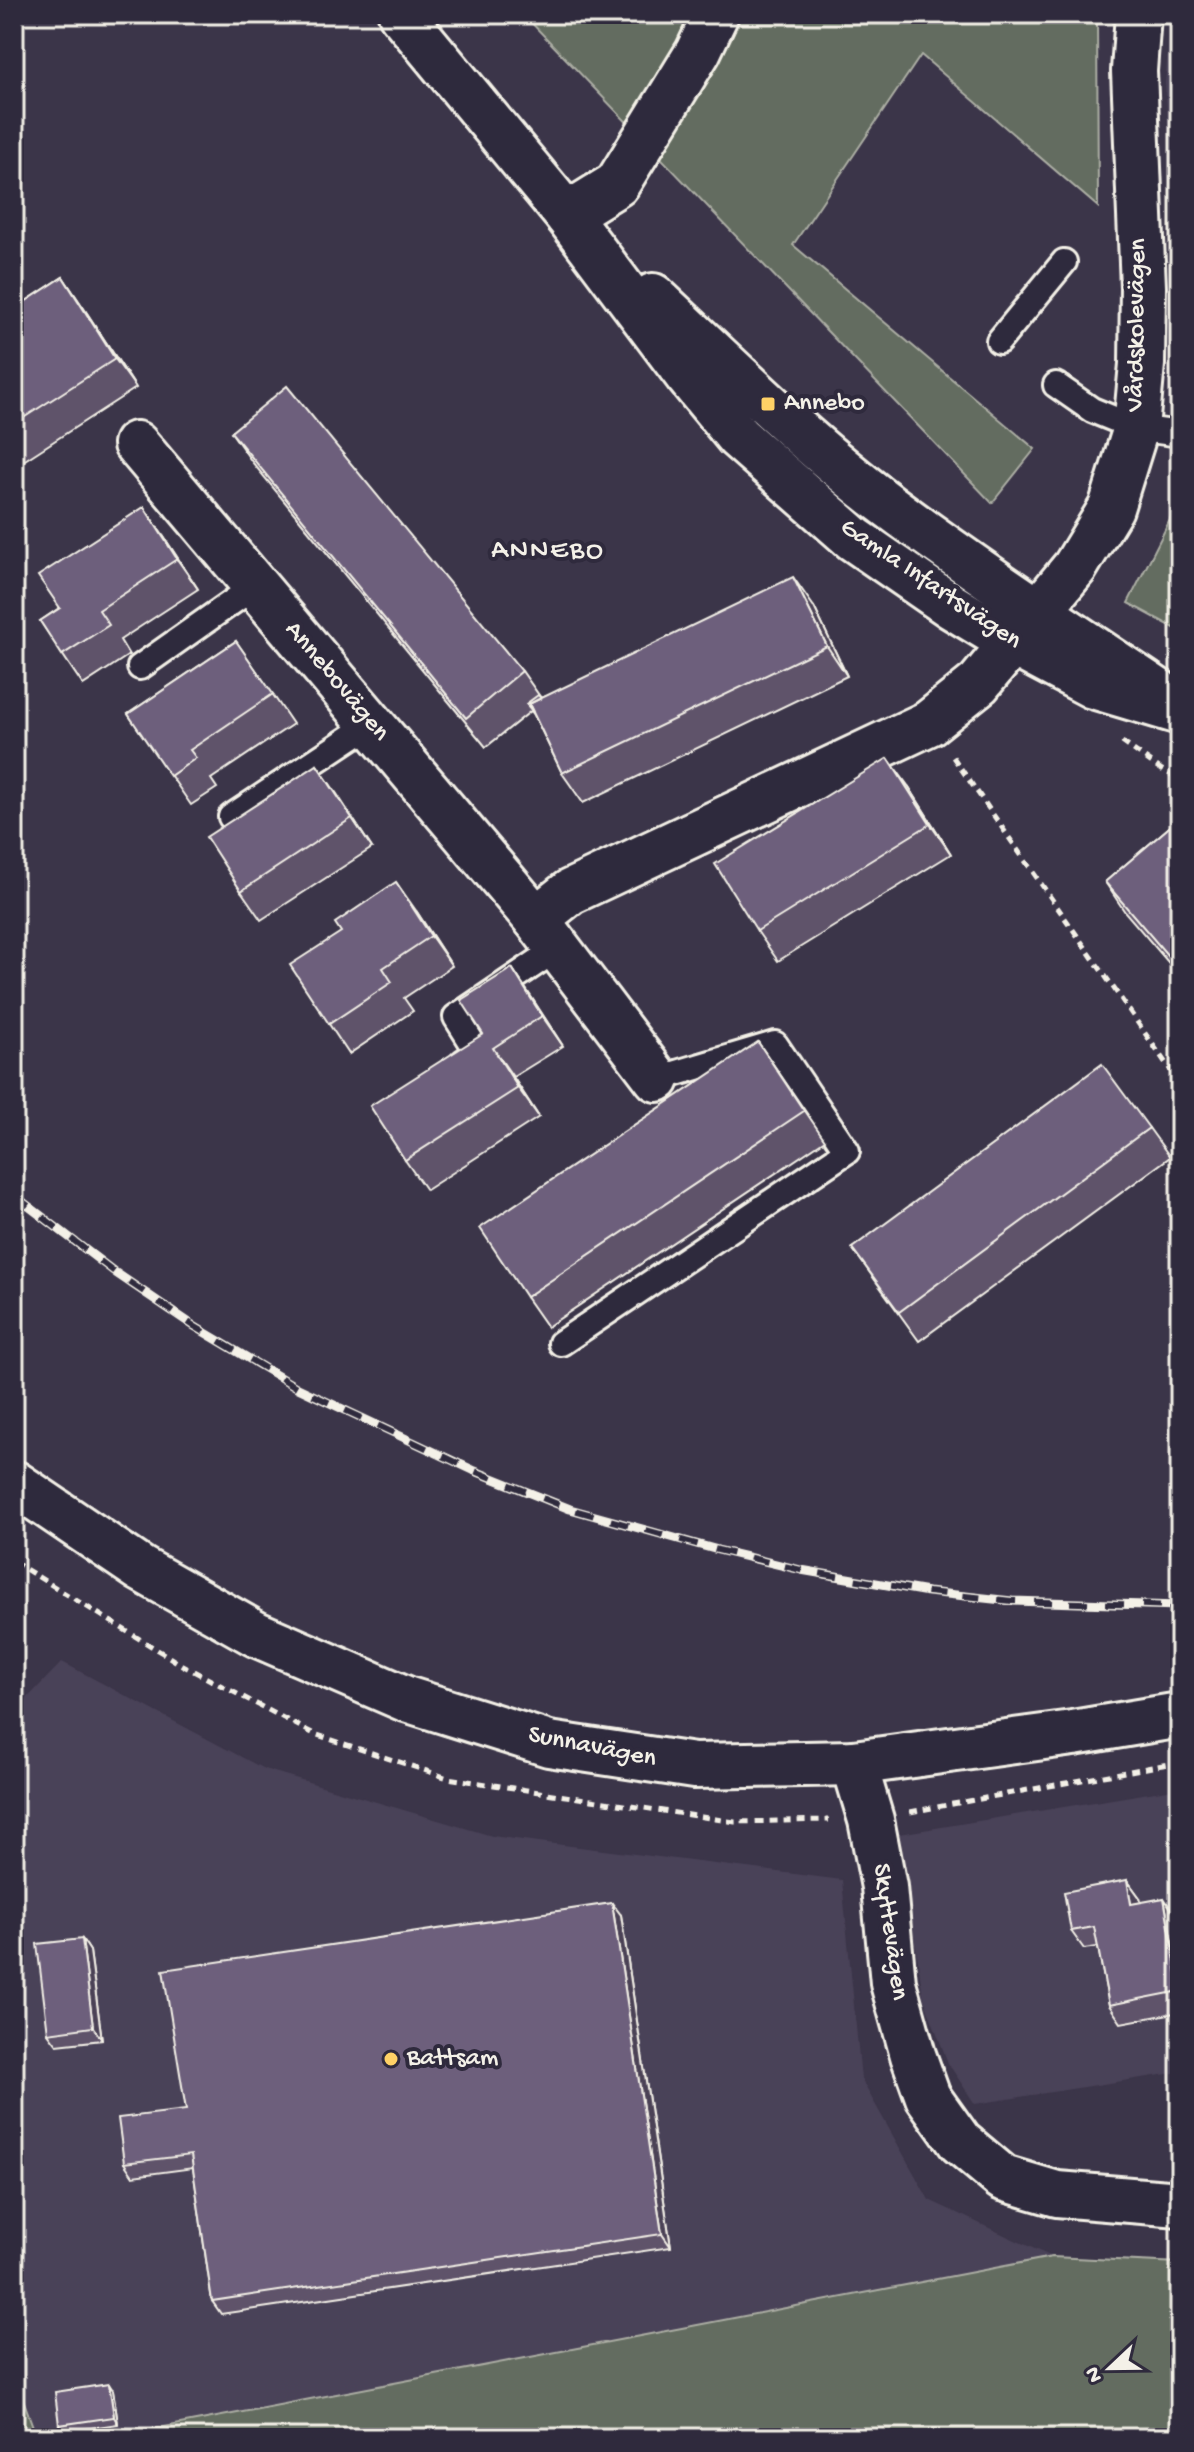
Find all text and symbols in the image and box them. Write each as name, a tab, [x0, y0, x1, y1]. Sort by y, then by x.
street label: Vårdskolevägen	[1121, 237, 1155, 413]
place label: Annebo	[784, 389, 865, 420]
marker: Annebo	[759, 395, 777, 413]
street label: Gamla Infartsvägen	[833, 513, 1027, 658]
district label: ANNEBO	[491, 535, 605, 568]
street label: Annebovägen	[277, 616, 396, 749]
street label: Sunnavägen	[525, 1720, 659, 1776]
street label: Skyttevägen	[864, 1862, 914, 2003]
place label: Battsam	[406, 2044, 498, 2075]
marker: Battsam	[382, 2050, 400, 2068]
north arrow	[1070, 2328, 1150, 2408]
text: N	[1080, 2362, 1110, 2386]

